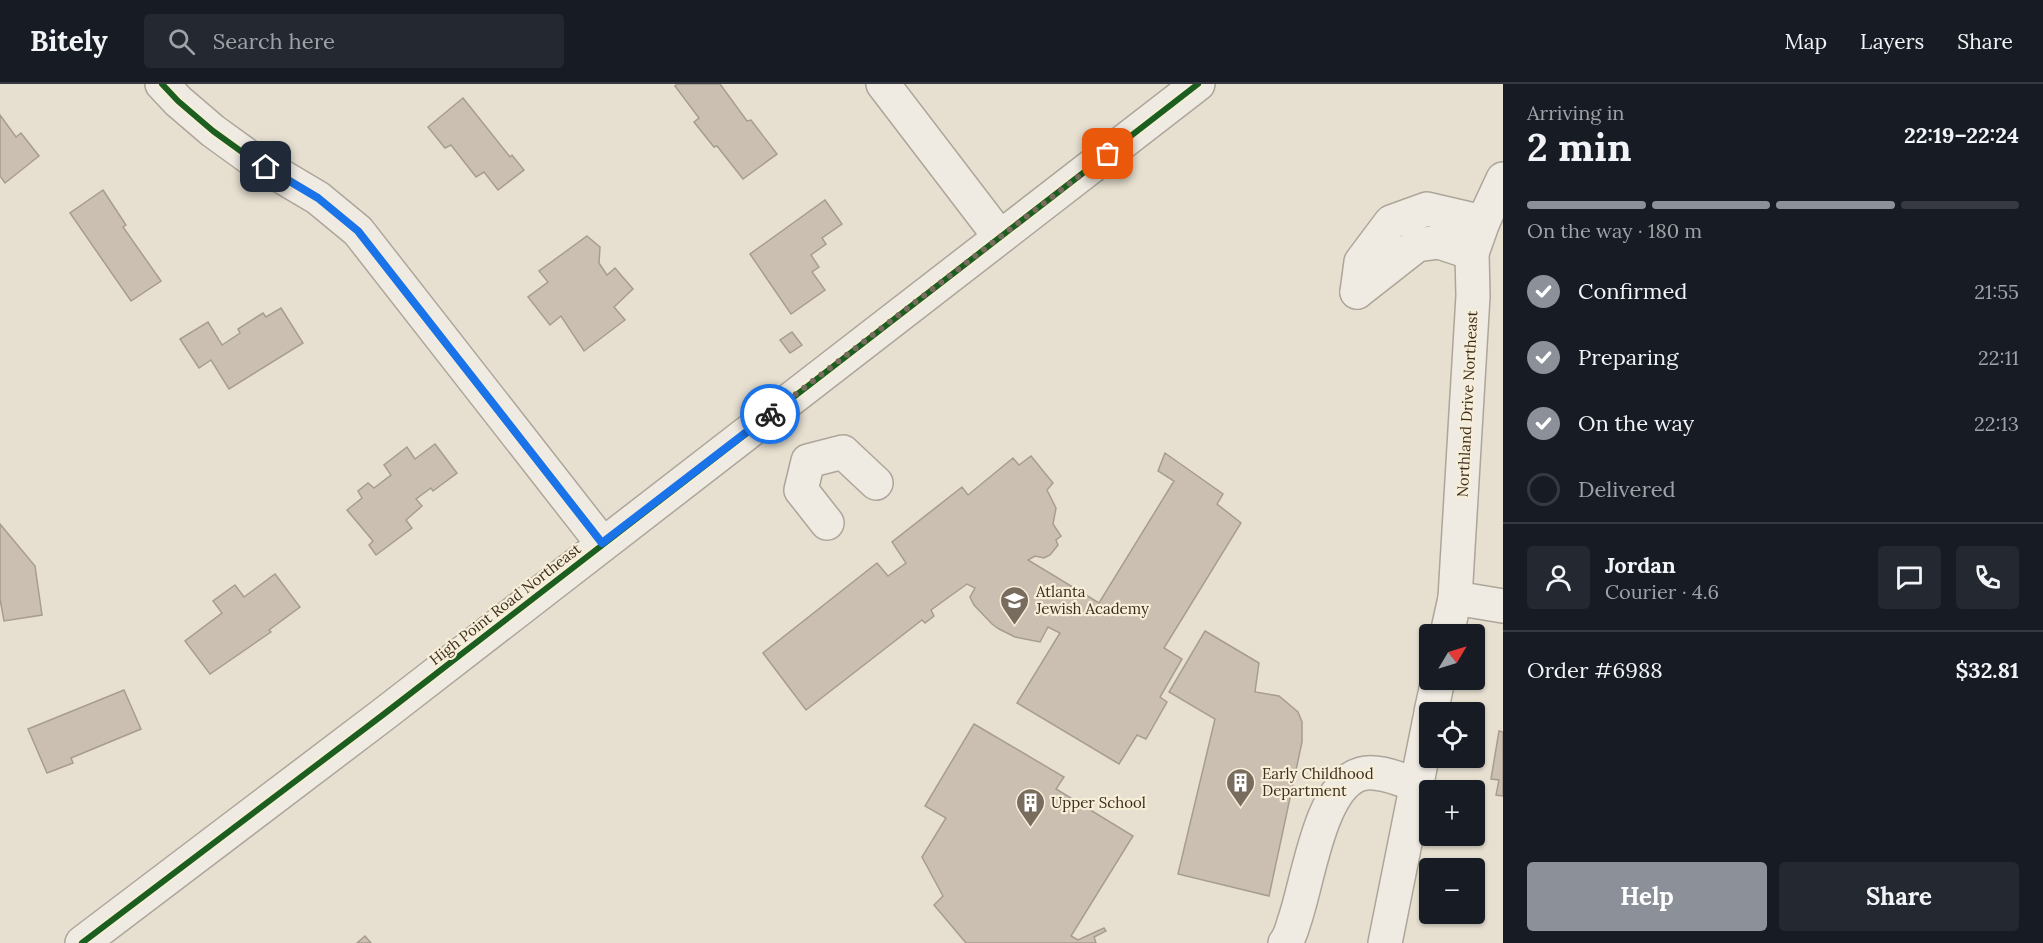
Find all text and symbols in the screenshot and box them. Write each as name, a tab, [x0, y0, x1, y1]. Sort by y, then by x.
search box	[144, 14, 564, 68]
text: Bitely	[30, 23, 108, 59]
icon: search	[165, 25, 198, 58]
text: Search here	[213, 27, 335, 55]
text: Map	[1784, 28, 1827, 55]
text: Layers	[1860, 28, 1924, 55]
text: Share	[1957, 28, 2013, 55]
text: Arriving in	[1527, 100, 1624, 125]
text: 22:19–22:24	[1904, 121, 2019, 149]
text: 2 min	[1527, 122, 1632, 172]
pin	[1082, 128, 1133, 179]
icon: bag	[1091, 137, 1124, 170]
pin	[240, 141, 291, 192]
icon: home	[249, 150, 282, 183]
text: On the way · 180 m	[1527, 218, 1702, 243]
icon: check	[1527, 275, 1560, 308]
text: Confirmed	[1578, 277, 1687, 305]
text: 21:55	[1974, 279, 2019, 304]
street label: Northland Drive Northeast	[1453, 310, 1481, 498]
icon: check	[1527, 341, 1560, 374]
text: Preparing	[1578, 343, 1678, 371]
text: 22:11	[1978, 345, 2019, 370]
courier	[740, 384, 800, 444]
icon: bike	[754, 398, 787, 431]
icon: check	[1527, 407, 1560, 440]
text: On the way	[1578, 409, 1694, 437]
text: 22:13	[1974, 411, 2019, 436]
text: Delivered	[1578, 475, 1676, 503]
street label: High Point Road Northeast	[426, 539, 585, 669]
button: person	[1527, 546, 1590, 609]
button: chat	[1878, 546, 1941, 609]
button: phone	[1956, 546, 2019, 609]
text: Jordan	[1605, 551, 1676, 579]
text: Courier · 4.6	[1605, 579, 1719, 604]
place label: Atlanta Jewish Academy	[1035, 582, 1149, 618]
school or university icon: Atlanta Jewish Academy	[999, 584, 1031, 626]
north arrow	[1419, 624, 1485, 690]
map controls	[1419, 624, 1485, 924]
text: Order #6988	[1527, 656, 1663, 684]
text: $32.81	[1955, 656, 2019, 684]
button: locate	[1419, 702, 1485, 768]
place label: Early Childhood Department	[1262, 764, 1374, 800]
building icon: Early Childhood Department	[1225, 766, 1257, 808]
button: +	[1419, 780, 1485, 846]
building icon: Upper School	[1014, 786, 1046, 828]
place label: Upper School	[1051, 793, 1146, 812]
button: −	[1419, 858, 1485, 924]
button: Help	[1527, 862, 1767, 931]
button: Share	[1779, 862, 2019, 931]

